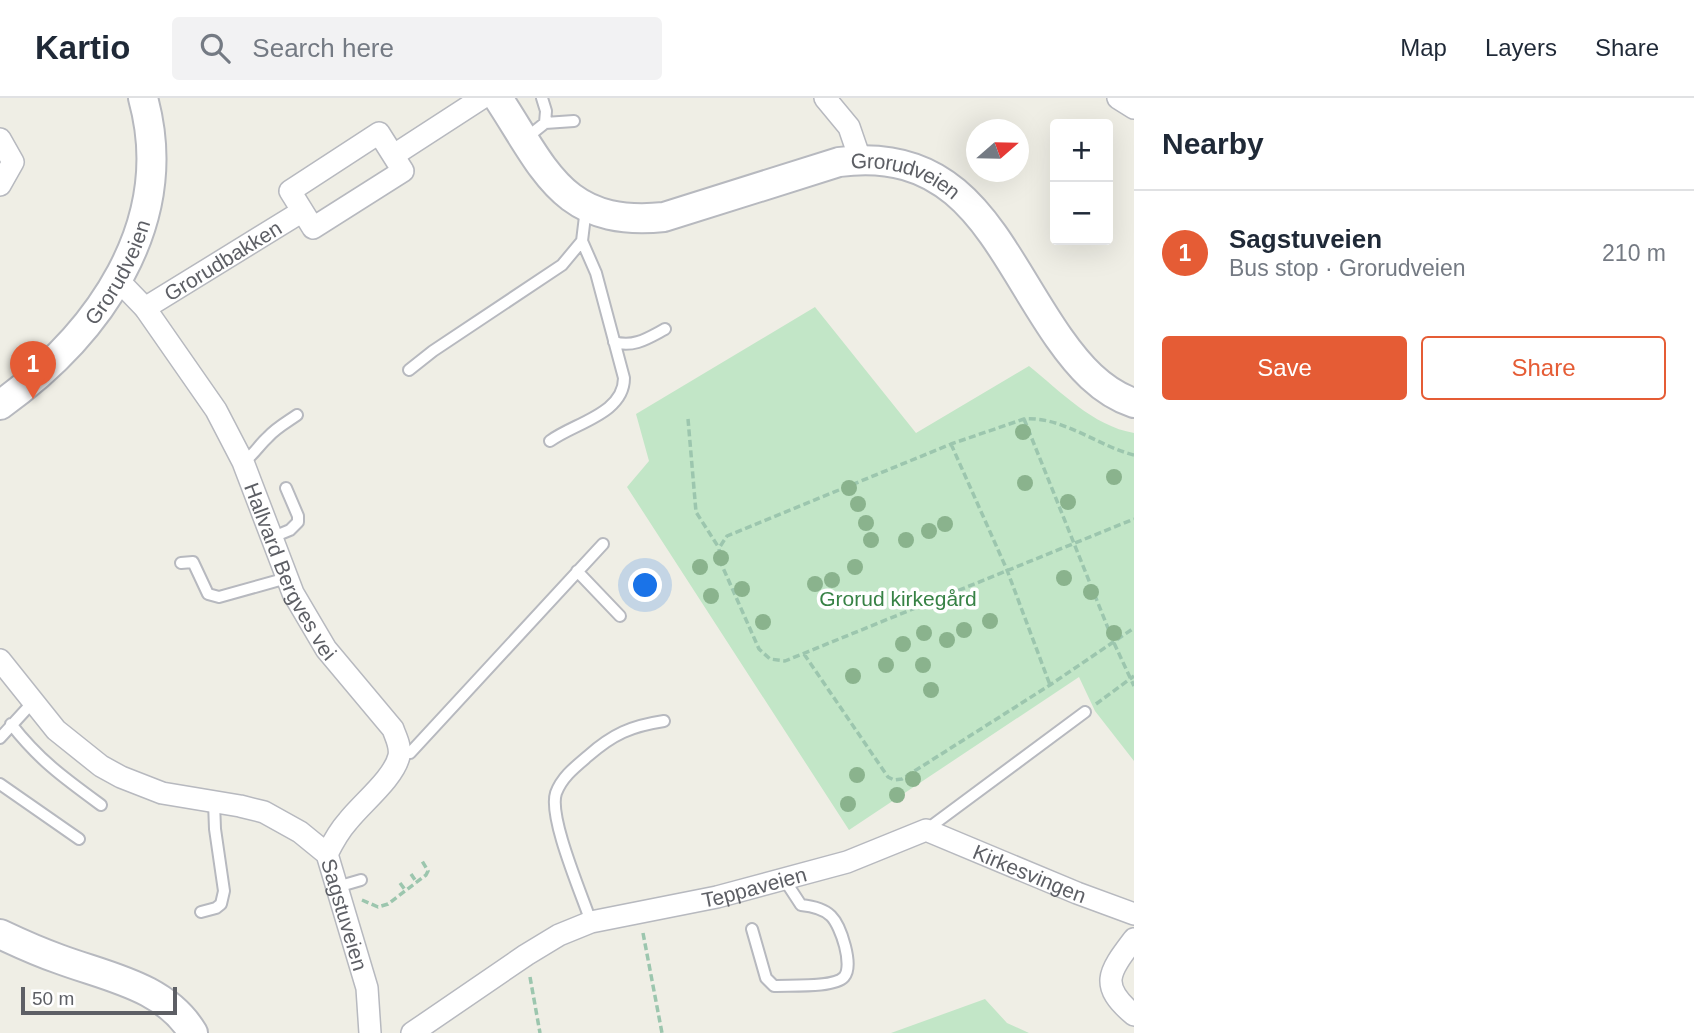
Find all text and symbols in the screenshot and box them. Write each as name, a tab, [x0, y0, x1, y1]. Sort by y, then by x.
search box	[172, 17, 662, 80]
text: Kartio	[35, 29, 130, 66]
icon: search	[196, 29, 234, 67]
text: Search here	[252, 33, 394, 63]
text: Map	[1400, 34, 1447, 61]
text: Layers	[1485, 34, 1557, 61]
text: Share	[1595, 34, 1659, 61]
north arrow	[966, 119, 1029, 182]
map controls	[1050, 119, 1113, 245]
button: +	[1050, 119, 1113, 182]
text: Nearby	[1162, 127, 1264, 160]
street label: Grorudveien	[850, 149, 965, 203]
button: −	[1050, 182, 1113, 245]
street label: Grorudbakken	[160, 216, 285, 305]
street label: Grorudveien	[80, 217, 154, 329]
text: Sagstuveien	[1229, 224, 1382, 254]
text: 1	[1179, 240, 1191, 266]
text: 210 m	[1602, 240, 1666, 266]
text: Bus stop · Grorudveien	[1229, 255, 1466, 281]
button: Save	[1162, 336, 1407, 400]
button: Share	[1421, 336, 1666, 400]
pin: 1	[10, 341, 56, 399]
street label: Hallvard Bergves vei	[240, 479, 341, 664]
your location	[628, 568, 662, 602]
park label: Grorud kirkegård	[819, 587, 977, 610]
street label: Kirkesvingen	[970, 840, 1089, 907]
street label: Sagstuveien	[317, 856, 373, 973]
street label: Teppaveien	[700, 862, 809, 911]
scale bar	[21, 984, 177, 1016]
text: 50 m	[32, 988, 74, 1009]

